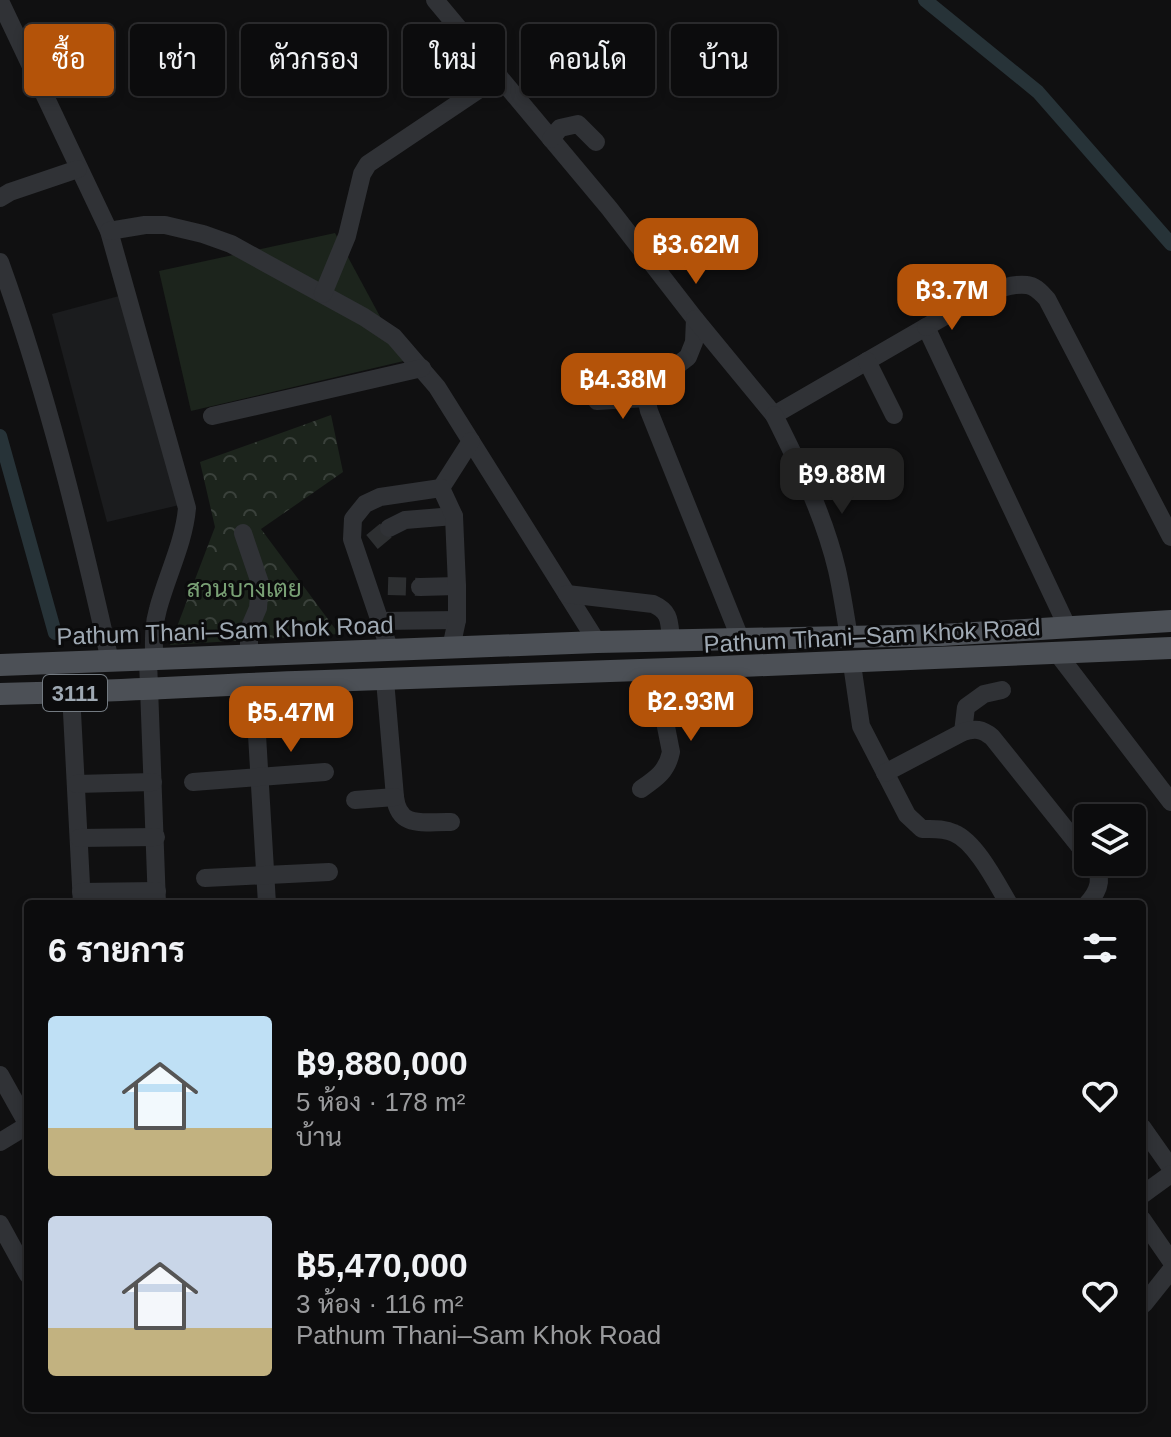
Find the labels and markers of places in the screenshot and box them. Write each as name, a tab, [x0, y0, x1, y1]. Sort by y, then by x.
pin: ฿3.62M	[631, 218, 761, 286]
pin: ฿3.7M	[896, 264, 1008, 332]
pin: ฿4.38M	[558, 353, 688, 421]
pin: ฿9.88M	[777, 448, 907, 516]
pin: ฿2.93M	[626, 675, 756, 743]
pin: ฿5.47M	[226, 686, 356, 754]

